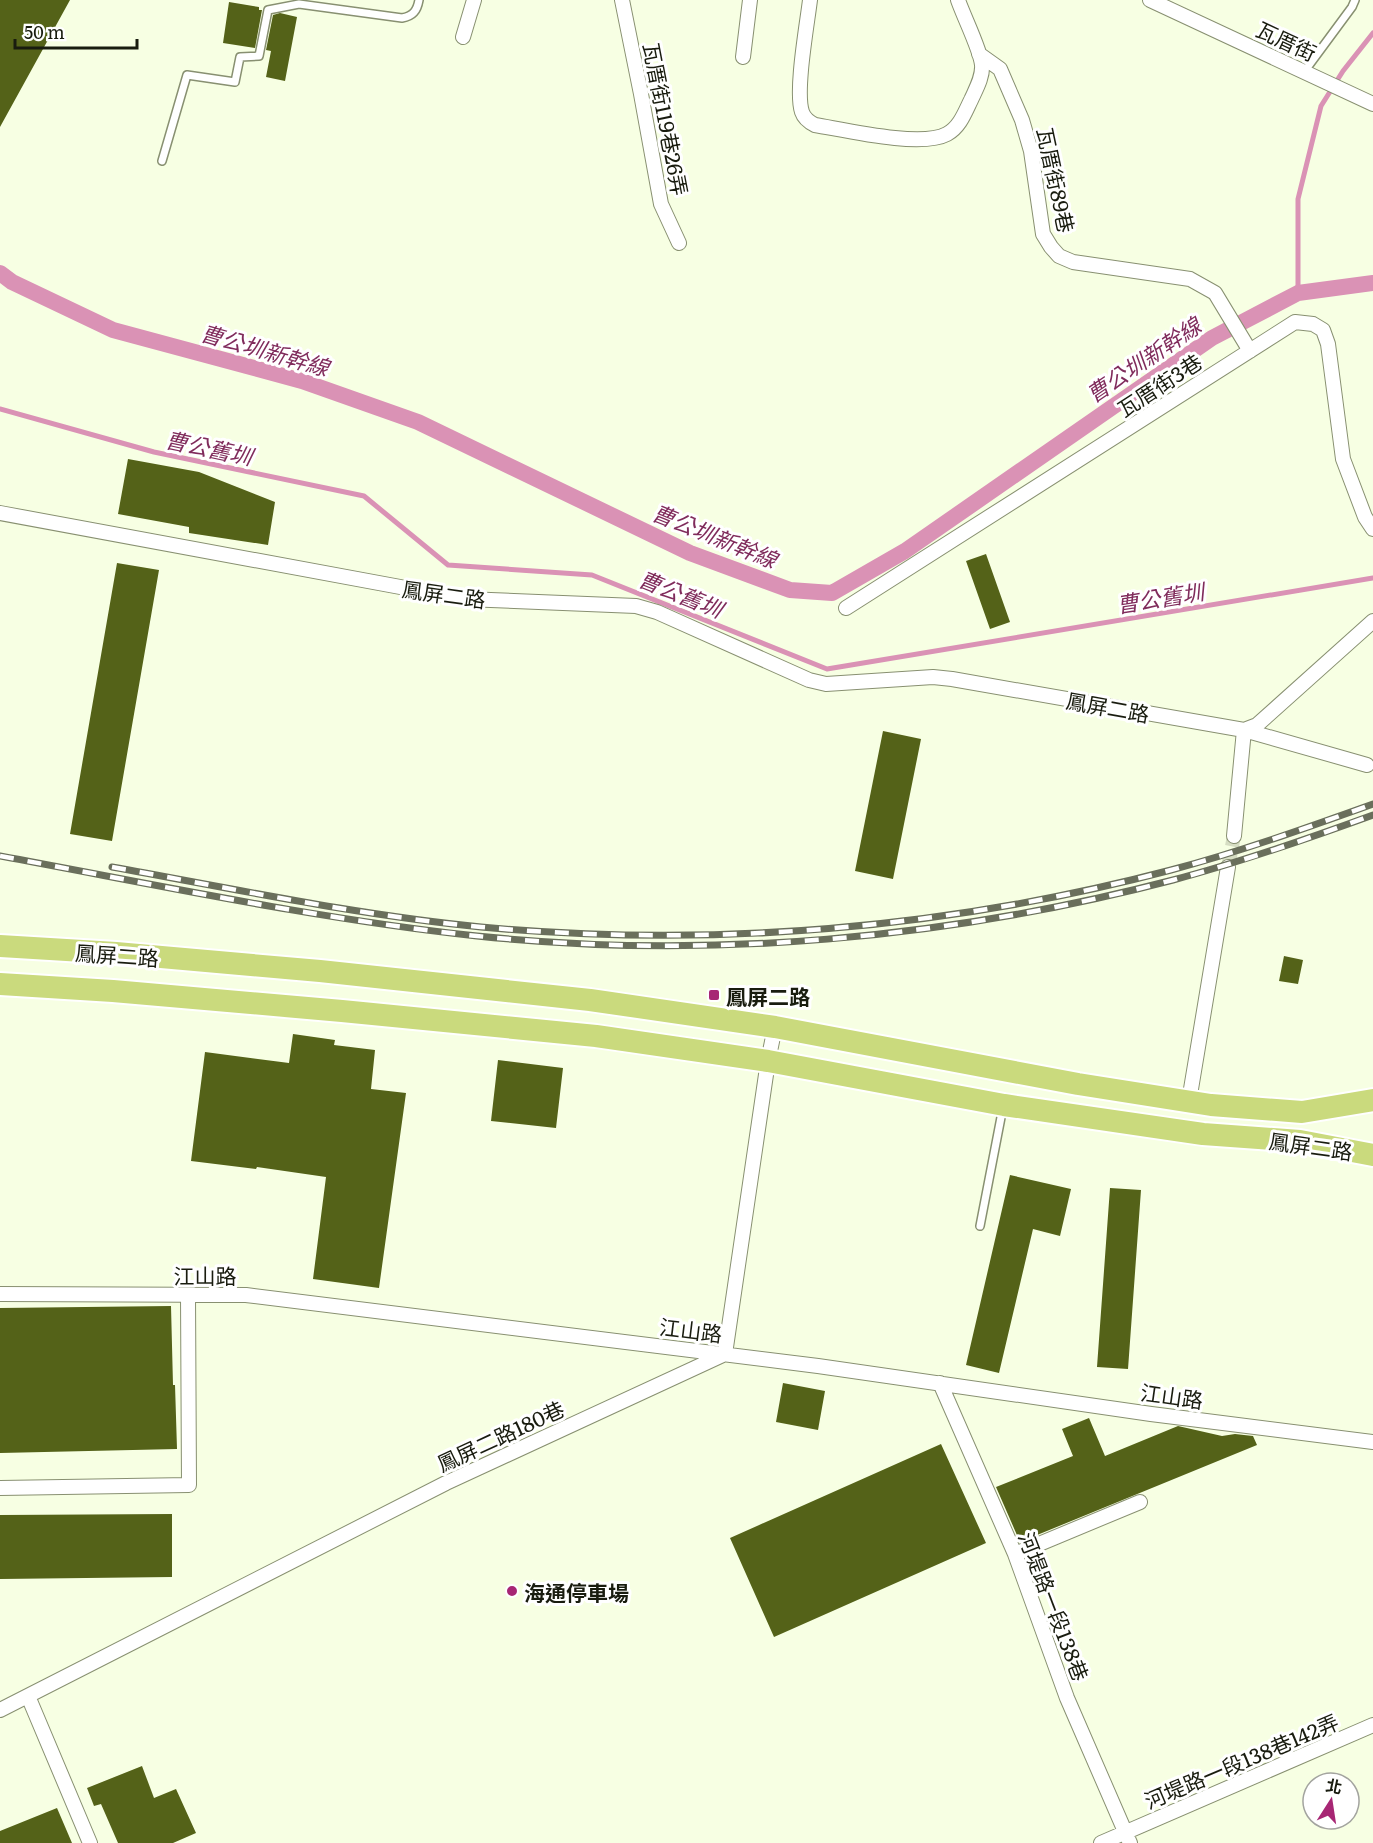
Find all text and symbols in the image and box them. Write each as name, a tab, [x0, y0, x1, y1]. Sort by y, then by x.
scale bar	[15, 12, 136, 50]
street label: 瓦厝街	[1252, 13, 1322, 67]
text: 50 m	[24, 18, 65, 45]
street label: 瓦厝街119巷26弄	[637, 40, 697, 198]
street label: 瓦厝街89巷	[1031, 125, 1083, 235]
water label: 曹公圳新幹線	[1079, 307, 1209, 410]
water label: 曹公圳新幹線	[197, 315, 336, 384]
street label: 瓦厝街3巷	[1111, 345, 1207, 423]
water label: 曹公舊圳	[163, 422, 258, 473]
water label: 曹公圳新幹線	[648, 495, 785, 576]
water label: 曹公舊圳	[634, 561, 731, 626]
street label: 鳳屏二路	[400, 572, 488, 614]
water label: 曹公舊圳	[1114, 573, 1209, 620]
street label: 鳳屏二路	[1064, 683, 1152, 729]
street label: 鳳屏二路	[74, 936, 160, 972]
place label: 鳳屏二路	[726, 980, 810, 1011]
marker: 鳳屏二路	[707, 988, 721, 1002]
street label: 鳳屏二路	[1267, 1124, 1355, 1166]
street label: 江山路	[174, 1259, 237, 1290]
street label: 江山路	[658, 1310, 724, 1348]
street label: 江山路	[1139, 1375, 1205, 1415]
street label: 鳳屏二路180巷	[431, 1392, 569, 1478]
street label: 河堤路一段138巷	[1012, 1527, 1098, 1685]
place label: 海通停車場	[524, 1576, 629, 1607]
marker: 海通停車場	[505, 1584, 519, 1598]
street label: 河堤路一段138巷142弄	[1139, 1705, 1343, 1815]
north arrow	[1301, 1771, 1361, 1831]
text: 北	[1324, 1772, 1345, 1799]

